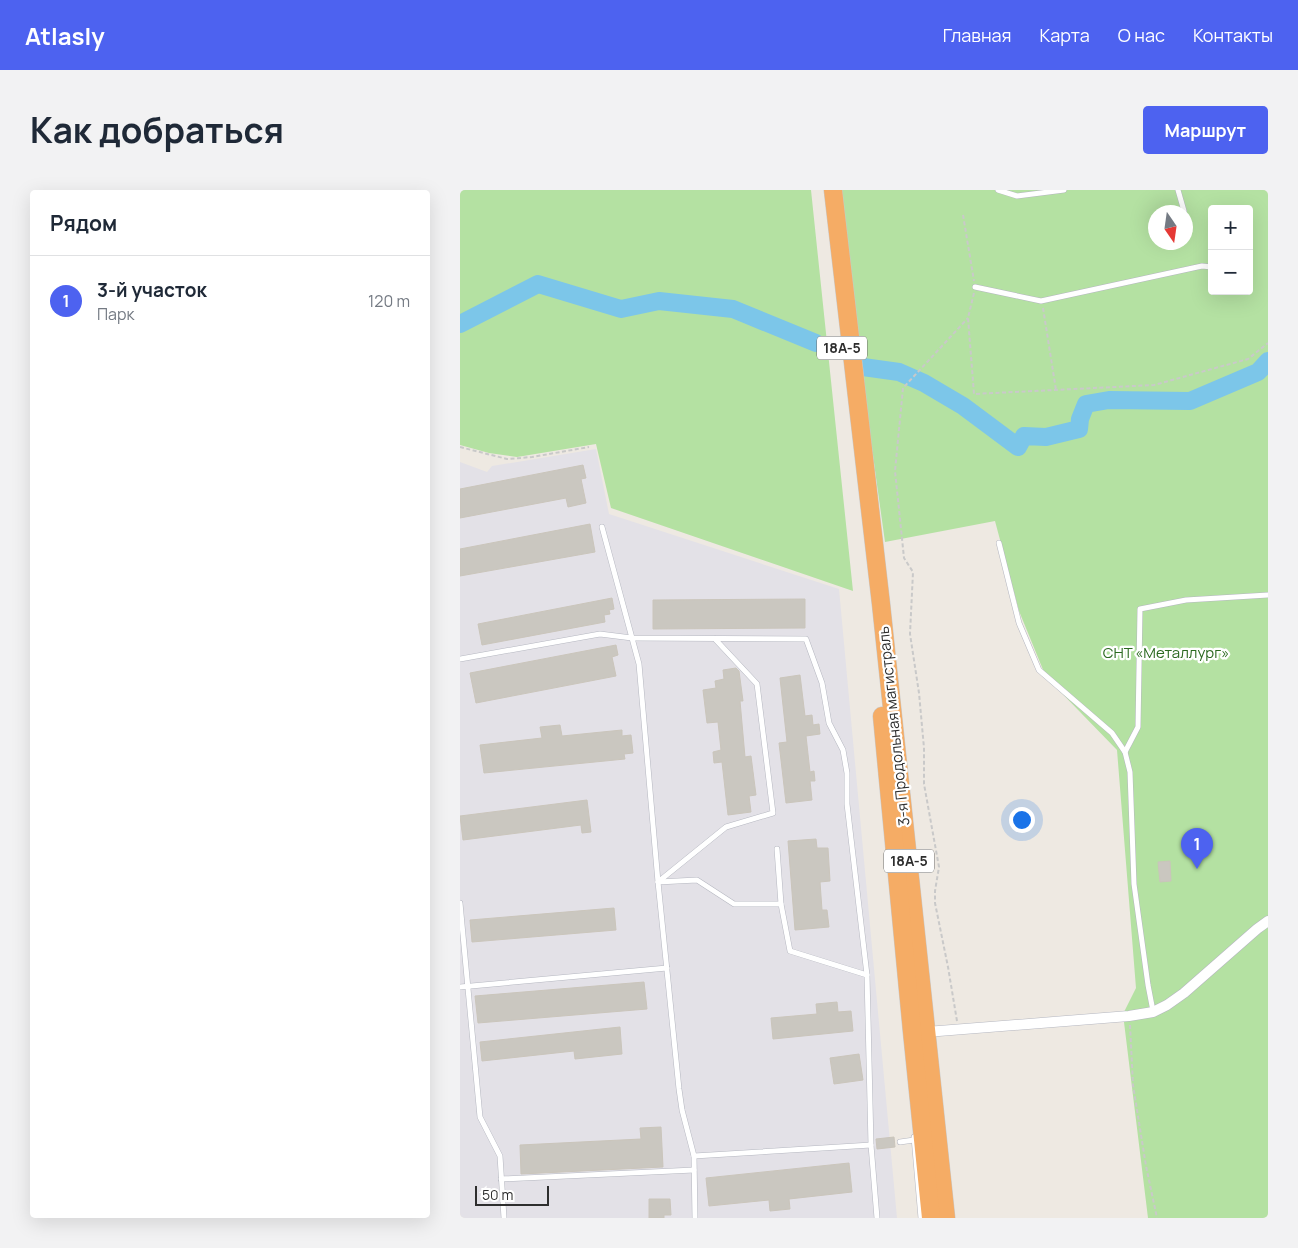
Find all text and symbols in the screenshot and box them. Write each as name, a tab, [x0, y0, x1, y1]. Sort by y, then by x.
text: Atlasly	[25, 19, 105, 52]
text: Главная	[943, 23, 1012, 47]
text: Карта	[1040, 23, 1090, 47]
text: О нас	[1118, 23, 1165, 47]
text: Контакты	[1193, 23, 1273, 47]
text: Как добраться	[30, 106, 284, 154]
button: Маршрут	[1143, 106, 1268, 154]
north arrow	[1148, 205, 1193, 250]
map controls	[1208, 205, 1253, 295]
button: +	[1208, 205, 1253, 250]
text: Рядом	[50, 209, 117, 237]
button: −	[1208, 250, 1253, 295]
text: 3-й участок	[97, 277, 207, 303]
text: 1	[62, 290, 70, 312]
text: 120 m	[368, 290, 410, 312]
text: Парк	[97, 303, 134, 325]
road number: 18А-5	[817, 336, 867, 360]
street label: 3-я Продольная магистраль	[873, 625, 914, 827]
park label: СНТ «Металлург»	[1103, 642, 1229, 663]
your location	[1009, 807, 1035, 833]
pin: 1	[1181, 828, 1213, 869]
road number: 18А-5	[884, 849, 934, 872]
scale bar	[475, 1183, 549, 1206]
text: 50 m	[482, 1185, 513, 1204]

